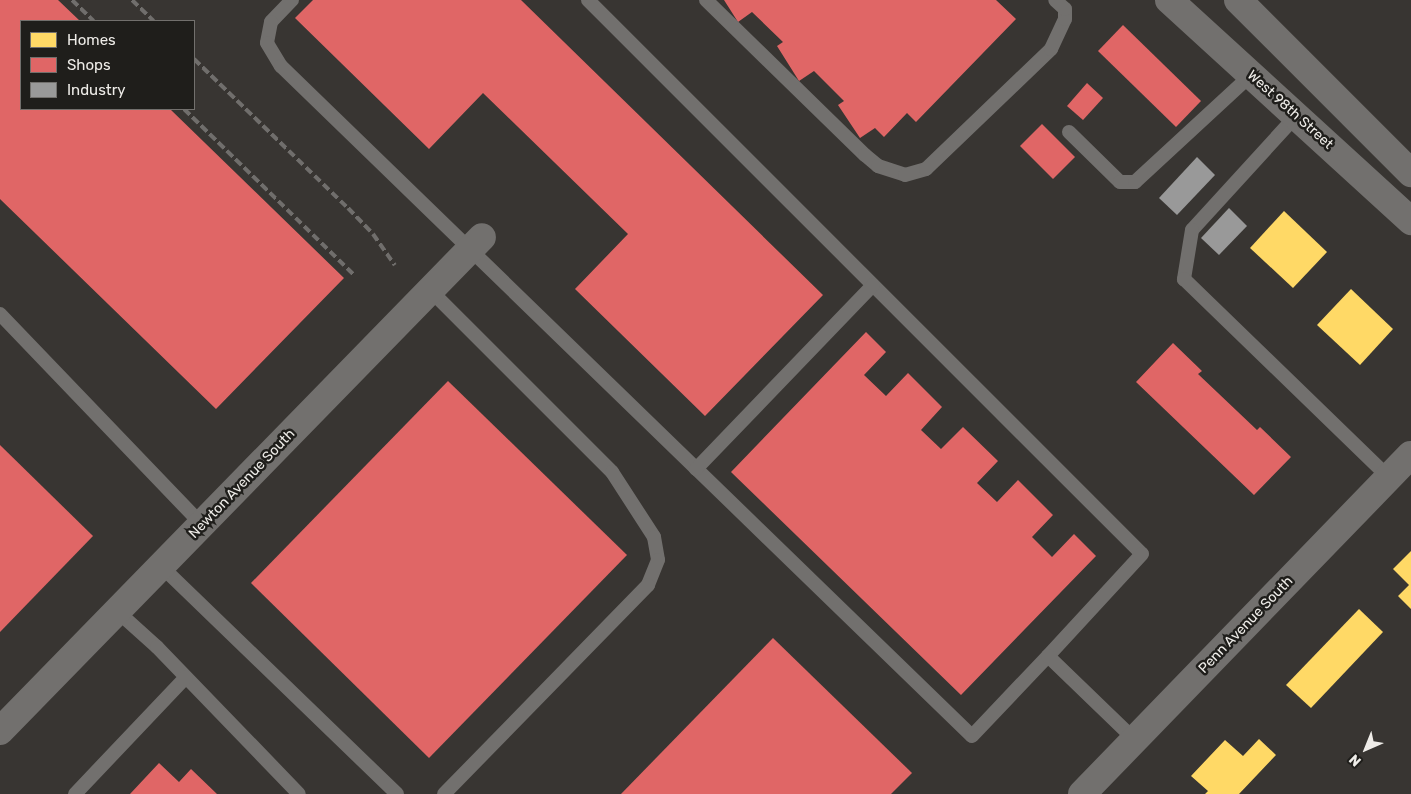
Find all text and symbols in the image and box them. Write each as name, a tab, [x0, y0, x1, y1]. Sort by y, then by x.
legend	[20, 20, 195, 110]
text: Homes	[67, 31, 116, 49]
text: Shops	[67, 56, 111, 74]
street label: West 98th Street	[1244, 67, 1336, 153]
text: Industry	[67, 81, 126, 99]
street label: Newton Avenue South	[185, 426, 299, 542]
street label: Penn Avenue South	[1195, 573, 1297, 677]
north arrow	[1341, 724, 1391, 774]
text: N	[1346, 751, 1365, 770]

